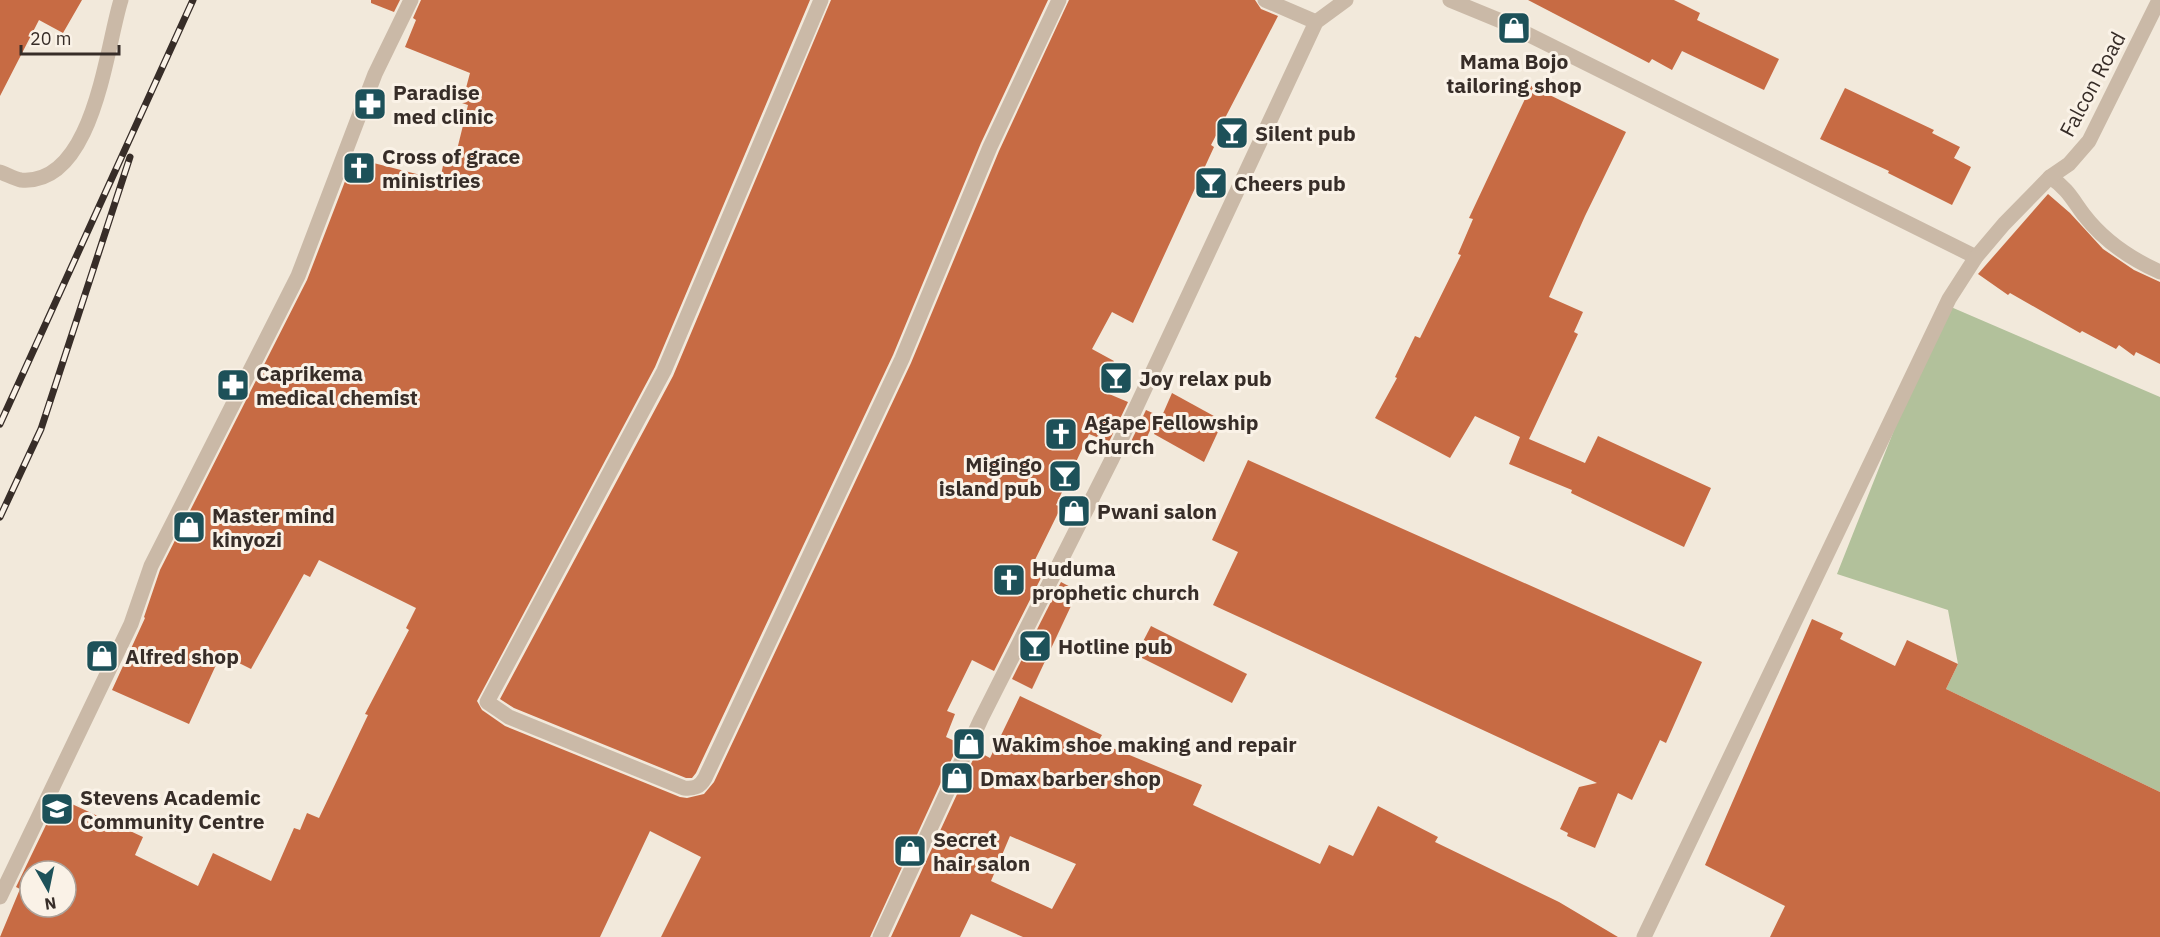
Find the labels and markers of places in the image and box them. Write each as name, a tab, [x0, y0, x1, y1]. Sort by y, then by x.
shop icon: Mama Bojo tailoring shop	[1496, 10, 1532, 46]
place label: Mama Bojo tailoring shop	[1446, 47, 1582, 99]
place label: Paradise med clinic	[393, 78, 494, 130]
pharmacy icon: Paradise med clinic	[352, 86, 388, 122]
bar icon: Silent pub	[1214, 115, 1250, 151]
place label: Silent pub	[1255, 119, 1356, 147]
place label: Cross of grace ministries	[382, 142, 521, 194]
church icon: Cross of grace ministries	[341, 150, 377, 186]
bar icon: Cheers pub	[1193, 165, 1229, 201]
place label: Cheers pub	[1234, 169, 1346, 197]
place label: Caprikema medical chemist	[256, 359, 418, 411]
bar icon: Joy relax pub	[1098, 360, 1134, 396]
place label: Joy relax pub	[1139, 364, 1272, 392]
pharmacy icon: Caprikema medical chemist	[215, 367, 251, 403]
place label: Agape Fellowship Church	[1084, 408, 1258, 460]
church icon: Agape Fellowship Church	[1043, 416, 1079, 452]
place label: Migingo island pub	[939, 450, 1042, 502]
bar icon: Migingo island pub	[1047, 458, 1083, 494]
shop icon: Pwani salon	[1056, 493, 1092, 529]
place label: Pwani salon	[1097, 497, 1217, 525]
place label: Master mind kinyozi	[212, 501, 335, 553]
shop icon: Master mind kinyozi	[171, 509, 207, 545]
place label: Huduma prophetic church	[1032, 554, 1200, 606]
church icon: Huduma prophetic church	[991, 562, 1027, 598]
bar icon: Hotline pub	[1017, 628, 1053, 664]
place label: Hotline pub	[1058, 632, 1173, 660]
shop icon: Alfred shop	[84, 638, 120, 674]
place label: Alfred shop	[125, 642, 239, 670]
shop icon: Wakim shoe making and repair	[951, 726, 987, 762]
place label: Wakim shoe making and repair	[992, 730, 1297, 758]
shop icon: Dmax barber shop	[939, 760, 975, 796]
place label: Dmax barber shop	[980, 764, 1161, 792]
place label: Stevens Academic Community Centre	[80, 783, 265, 835]
school or university icon: Stevens Academic Community Centre	[39, 791, 75, 827]
place label: Secret hair salon	[933, 825, 1030, 877]
shop icon: Secret hair salon	[892, 833, 928, 869]

